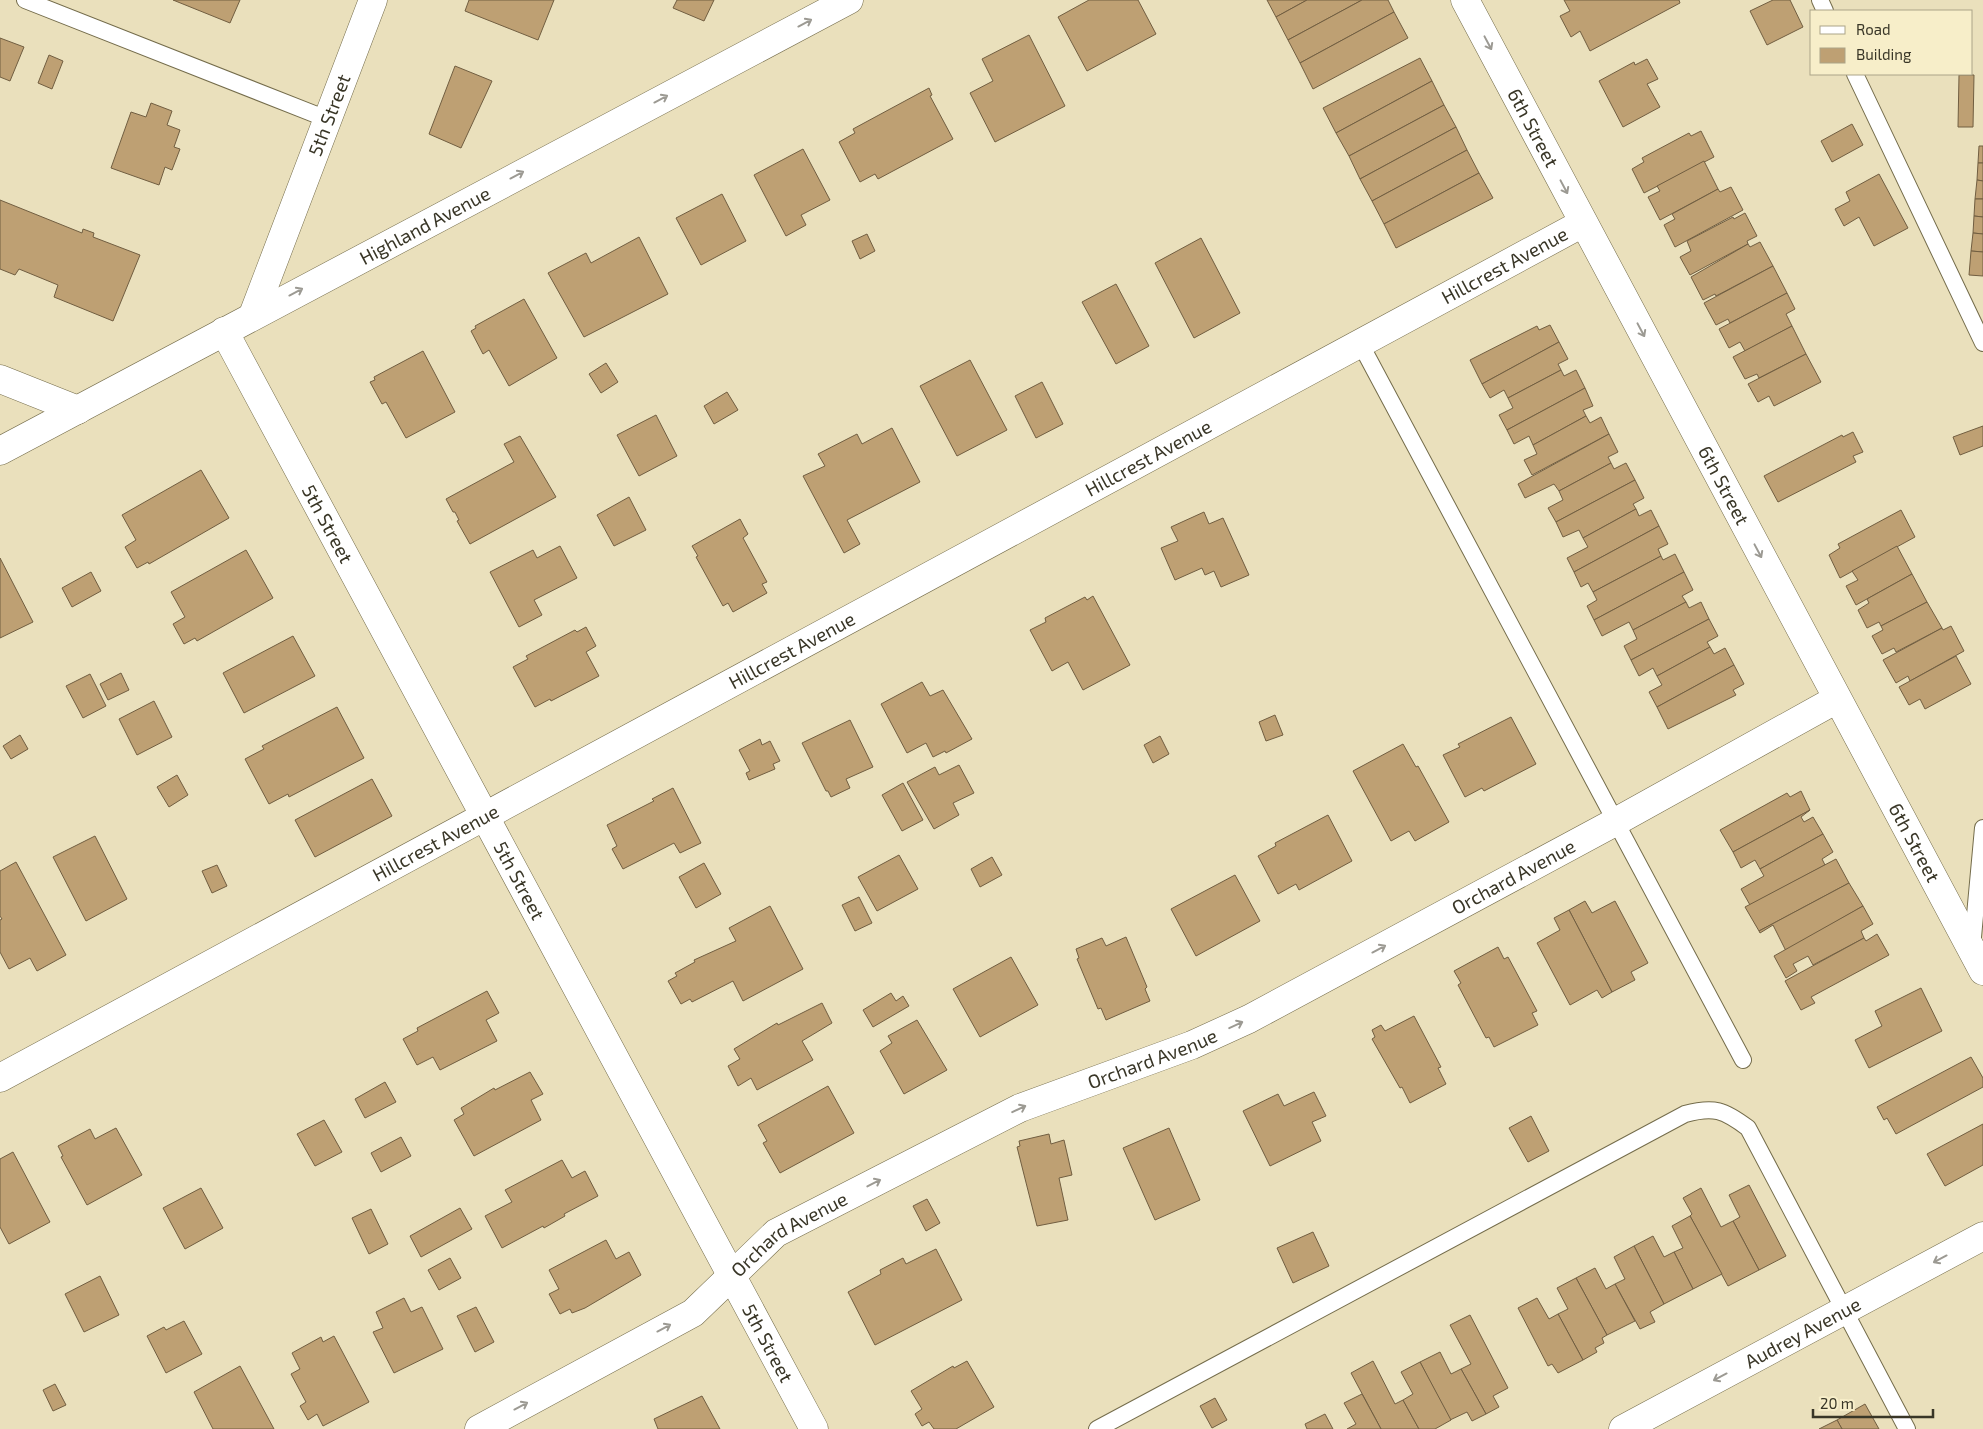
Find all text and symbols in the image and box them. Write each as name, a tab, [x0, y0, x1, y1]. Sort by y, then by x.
legend	[1810, 10, 1973, 75]
one-way arrow	[797, 18, 812, 28]
text: Road	[1856, 20, 1891, 38]
one-way arrow	[1484, 35, 1493, 50]
text: Building	[1856, 45, 1912, 63]
street label: 5th Street	[303, 71, 355, 159]
street label: 6th Street	[1503, 84, 1564, 171]
one-way arrow	[653, 94, 668, 104]
one-way arrow	[510, 170, 524, 180]
one-way arrow	[1559, 179, 1569, 194]
street label: Highland Avenue	[355, 181, 494, 269]
street label: Hillcrest Avenue	[1437, 222, 1571, 308]
one-way arrow	[289, 287, 304, 297]
one-way arrow	[1636, 322, 1646, 337]
street label: Hillcrest Avenue	[1081, 414, 1215, 501]
street label: 6th Street	[1694, 442, 1755, 528]
street label: 5th Street	[298, 481, 358, 567]
one-way arrow	[1754, 543, 1763, 558]
street label: Hillcrest Avenue	[725, 606, 859, 693]
street label: Hillcrest Avenue	[368, 799, 502, 886]
street label: 6th Street	[1884, 799, 1945, 886]
street label: Orchard Avenue	[1448, 834, 1579, 919]
street label: 5th Street	[489, 837, 550, 924]
one-way arrow	[1372, 944, 1387, 954]
one-way arrow	[1228, 1020, 1243, 1029]
street label: Orchard Avenue	[1084, 1023, 1221, 1093]
one-way arrow	[1011, 1104, 1026, 1114]
one-way arrow	[867, 1178, 882, 1188]
street label: Orchard Avenue	[726, 1186, 851, 1281]
one-way arrow	[1933, 1255, 1948, 1264]
street label: Audrey Avenue	[1741, 1292, 1864, 1373]
street label: 5th Street	[738, 1300, 799, 1386]
one-way arrow	[657, 1323, 671, 1333]
one-way arrow	[1713, 1373, 1728, 1382]
scale bar	[1813, 1386, 1933, 1418]
text: 20 m	[1820, 1394, 1854, 1412]
one-way arrow	[514, 1401, 529, 1411]

